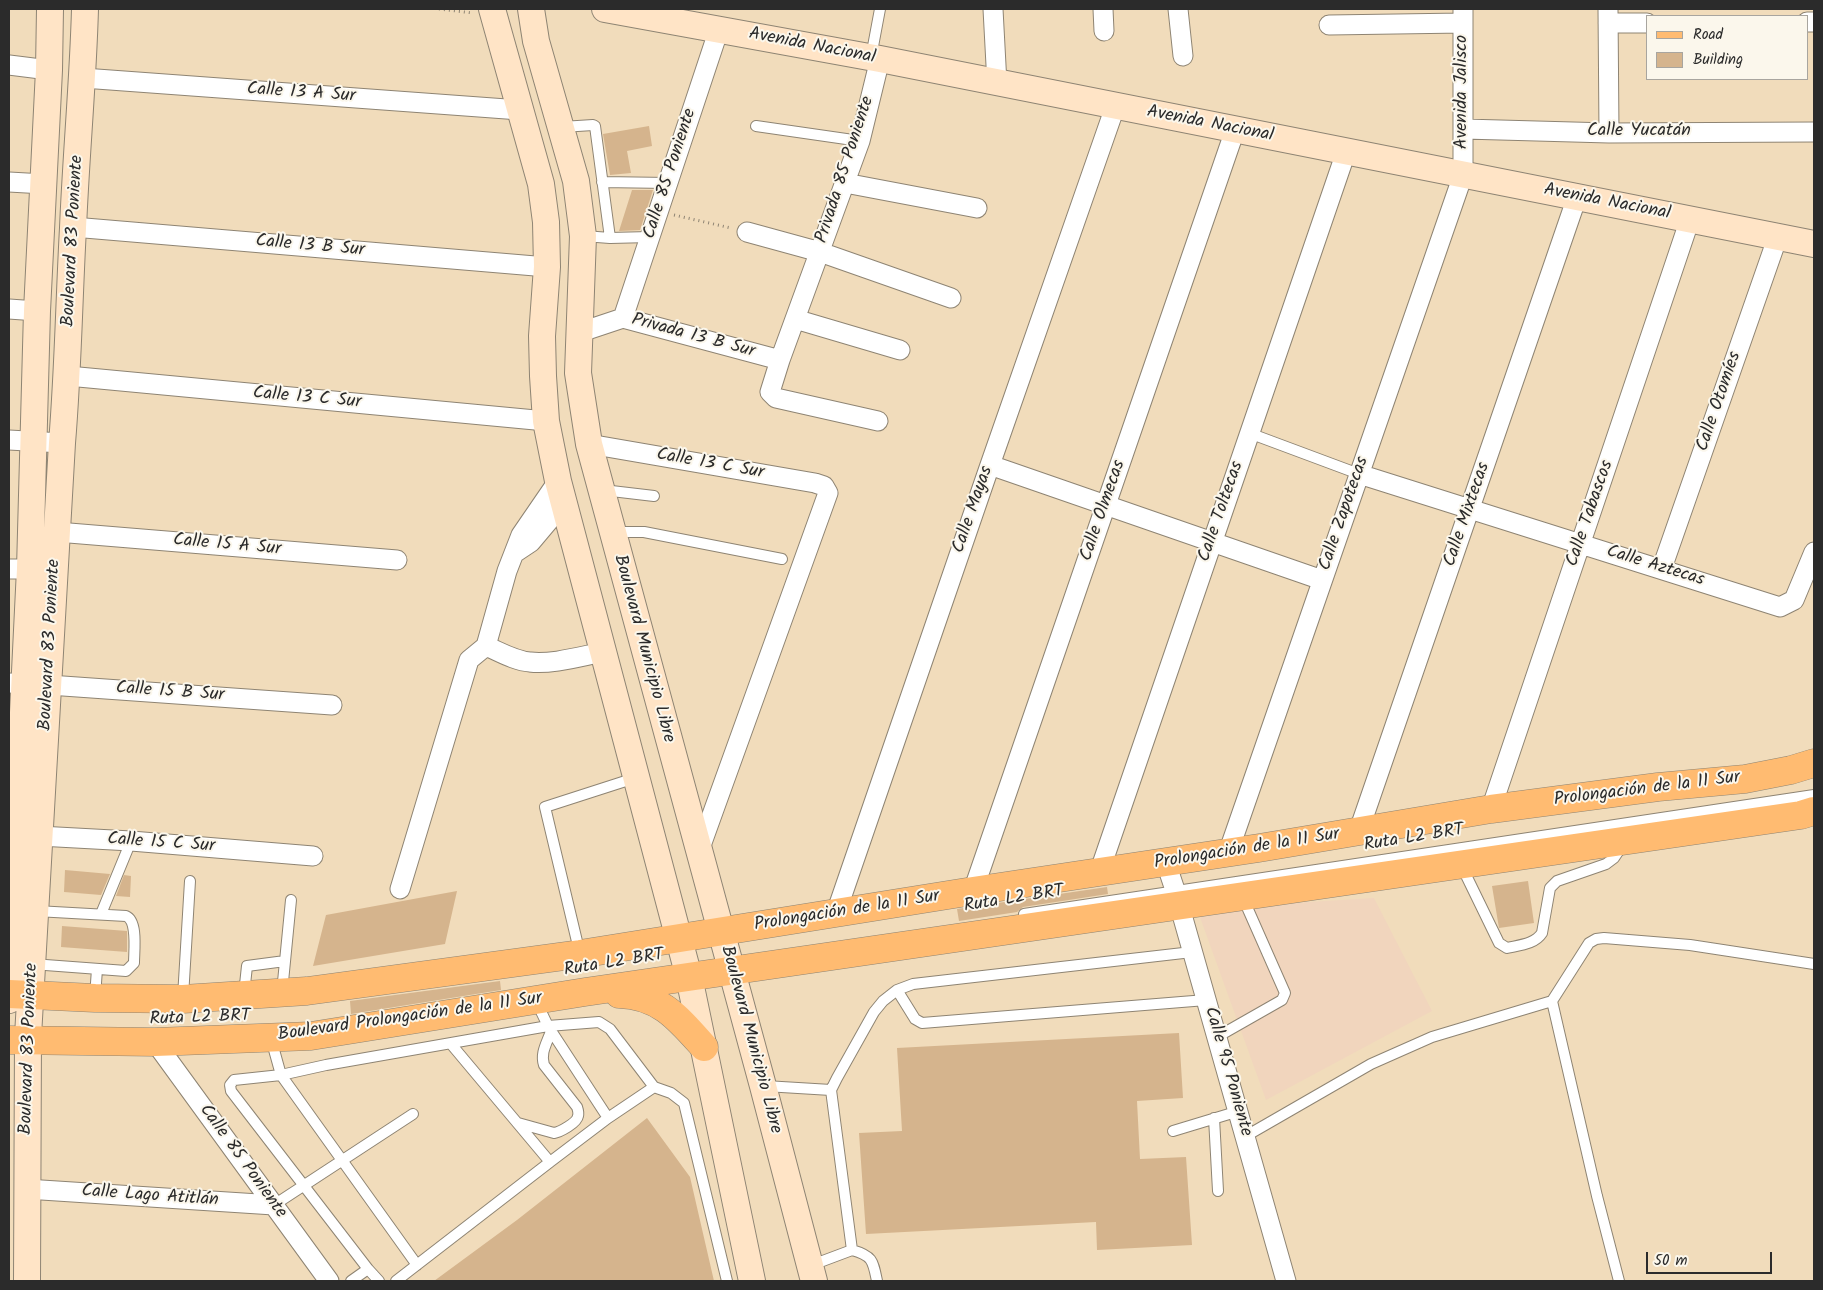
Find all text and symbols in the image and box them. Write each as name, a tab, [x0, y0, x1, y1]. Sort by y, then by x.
legend	[1646, 15, 1808, 80]
text: Road	[1693, 23, 1723, 47]
street label: Avenida Nacional	[747, 24, 877, 70]
street label: Avenida Jalisco	[1452, 35, 1474, 149]
text: Building	[1693, 48, 1743, 72]
street label: Calle 13 A Sur	[246, 79, 356, 109]
street label: Privada 85 Poniente	[812, 94, 880, 246]
street label: Avenida Nacional	[1145, 102, 1275, 148]
street label: Calle 85 Poniente	[640, 106, 702, 242]
street label: Calle Yucatán	[1587, 121, 1691, 143]
street label: Boulevard 83 Poniente	[59, 155, 89, 327]
street label: Avenida Nacional	[1542, 180, 1672, 226]
street label: Calle 13 B Sur	[255, 231, 365, 263]
street label: Privada 13 B Sur	[629, 310, 757, 364]
street label: Calle Otomíes	[1693, 349, 1747, 455]
street label: Calle 13 C Sur	[252, 384, 362, 414]
street label: Calle 13 C Sur	[655, 445, 765, 485]
street label: Calle Zapotecas	[1315, 454, 1375, 574]
street label: Calle Olmecas	[1077, 458, 1131, 564]
street label: Calle Tabascos	[1563, 458, 1619, 570]
street label: Calle Toltecas	[1195, 459, 1249, 565]
street label: Calle Mixtecas	[1440, 460, 1496, 570]
street label: Calle Mayas	[949, 464, 999, 556]
street label: Calle 15 A Sur	[172, 531, 282, 561]
street label: Calle Aztecas	[1603, 542, 1707, 592]
street label: Boulevard Municipio Libre	[607, 553, 679, 745]
street label: Boulevard 83 Poniente	[36, 559, 66, 731]
street label: Calle 15 B Sur	[115, 678, 225, 708]
street label: Prolongación de la 11 Sur	[1553, 768, 1741, 812]
street label: Ruta L2 BRT	[1362, 820, 1466, 858]
street label: Prolongación de la 11 Sur	[1153, 825, 1341, 875]
street label: Calle 15 C Sur	[106, 829, 216, 859]
street label: Ruta L2 BRT	[962, 881, 1066, 919]
street label: Prolongación de la 11 Sur	[753, 887, 941, 937]
street label: Boulevard Municipio Libre	[714, 944, 786, 1136]
street label: Ruta L2 BRT	[562, 945, 666, 983]
street label: Boulevard 83 Poniente	[16, 963, 44, 1135]
street label: Boulevard Prolongación de la 11 Sur	[277, 989, 543, 1047]
street label: Calle 95 Poniente	[1198, 1005, 1256, 1139]
street label: Ruta L2 BRT	[149, 1006, 251, 1032]
street label: Calle 85 Poniente	[193, 1101, 291, 1223]
street label: Calle Lago Atitlán	[81, 1181, 219, 1213]
scale bar	[1648, 1242, 1774, 1274]
text: 50 m	[1654, 1249, 1688, 1273]

